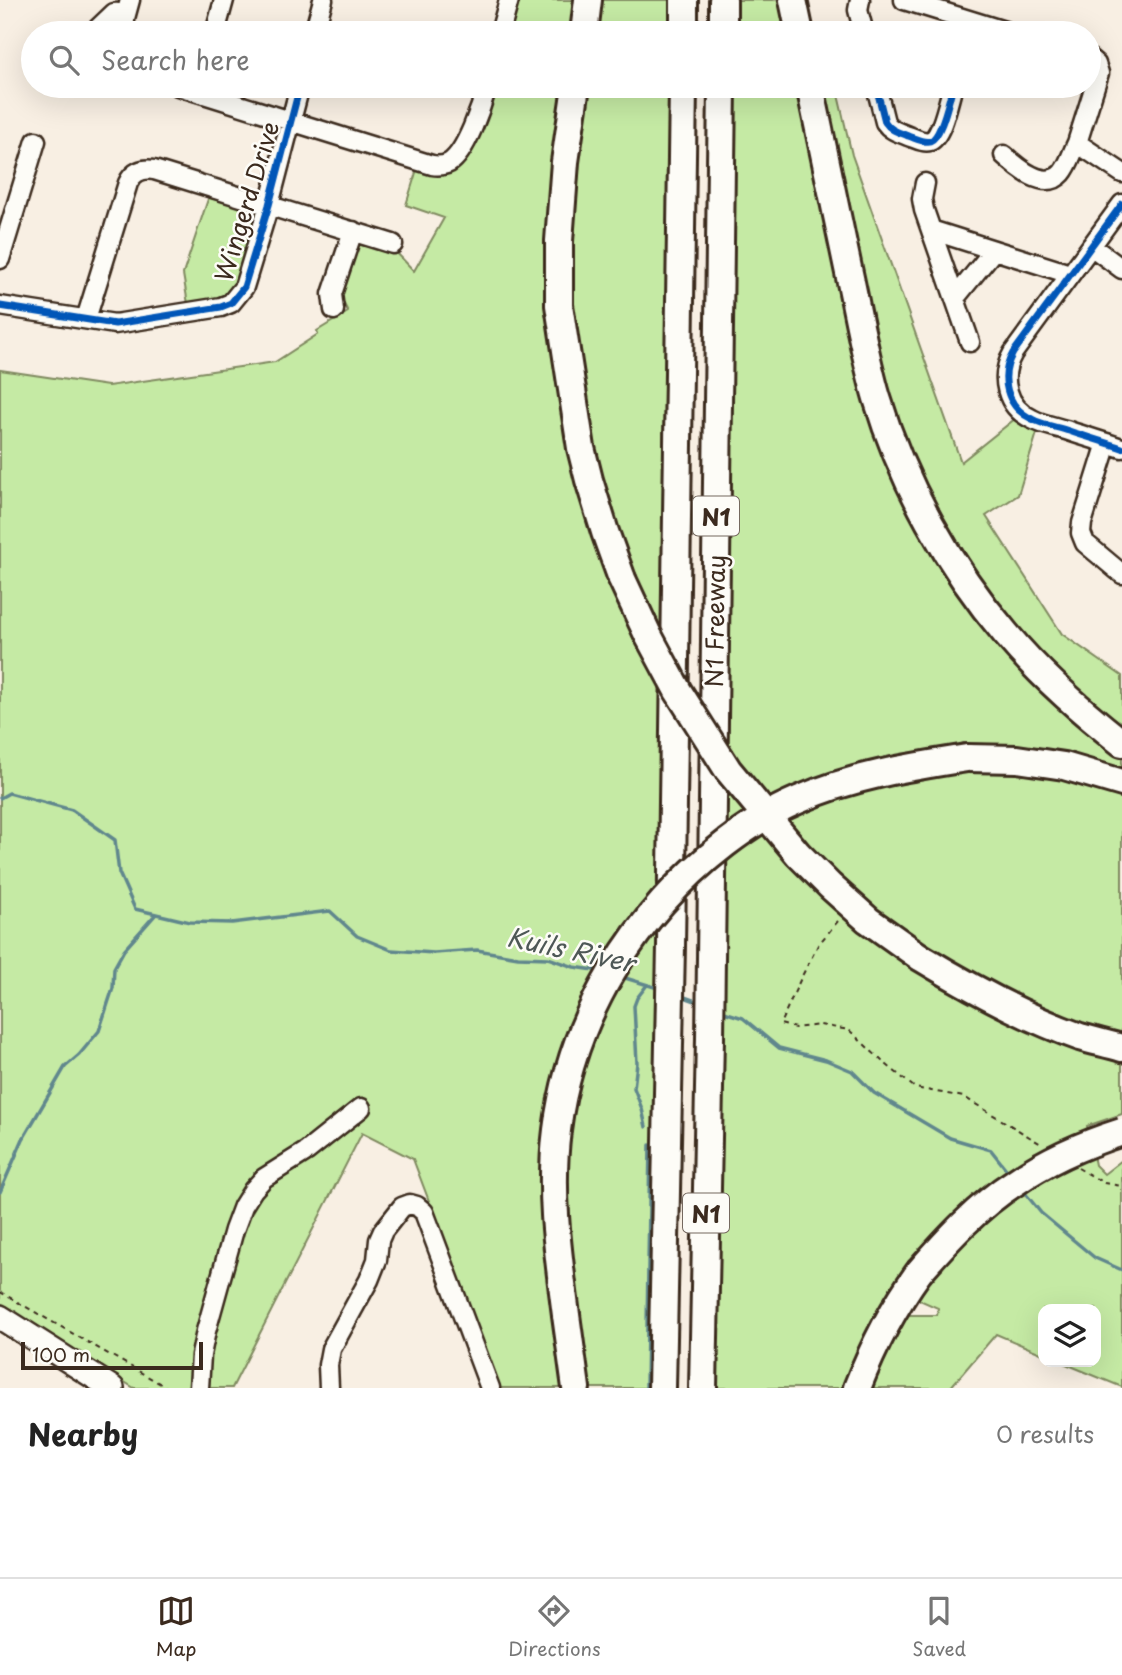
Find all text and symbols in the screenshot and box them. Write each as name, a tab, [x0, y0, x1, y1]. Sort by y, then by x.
search box	[21, 21, 1101, 98]
text: Search here	[101, 40, 250, 79]
icon: search	[45, 41, 83, 79]
street label: Wingerd Drive	[205, 117, 287, 285]
road number: N1	[693, 496, 739, 536]
street label: N1 Freeway	[695, 554, 733, 688]
water label: Kuils River	[504, 916, 641, 982]
road number: N1	[683, 1194, 729, 1232]
map controls	[1038, 1304, 1101, 1367]
button: layers	[1038, 1304, 1101, 1367]
scale bar	[21, 1339, 203, 1371]
text: 100 m	[32, 1340, 90, 1368]
text: Nearby	[28, 1411, 138, 1456]
text: 0 results	[996, 1416, 1094, 1451]
tab: Map	[156, 1592, 196, 1662]
tab: Directions	[508, 1592, 601, 1662]
tab: Saved	[912, 1592, 966, 1662]

